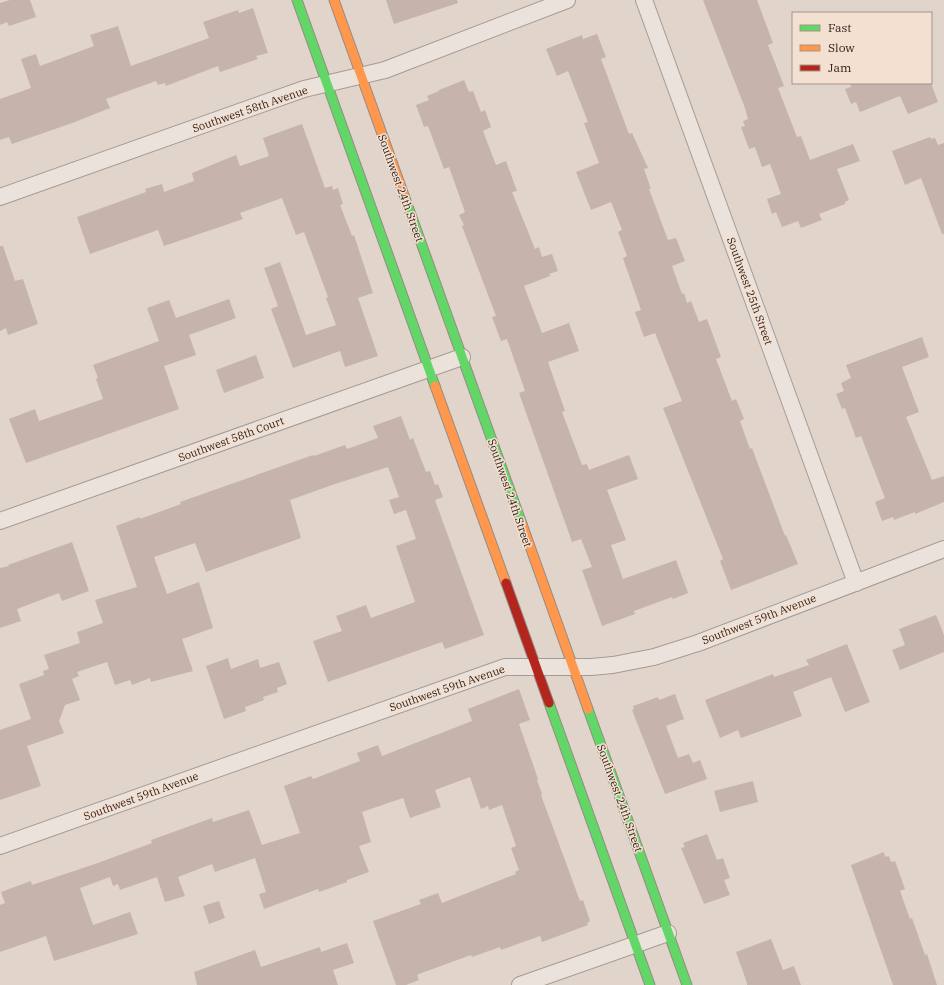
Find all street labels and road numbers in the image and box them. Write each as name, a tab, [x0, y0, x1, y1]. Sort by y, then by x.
street label: Southwest 58th Avenue	[190, 83, 310, 135]
street label: Southwest 24th Street	[375, 132, 427, 244]
street label: Southwest 25th Street	[724, 235, 776, 347]
street label: Southwest 58th Court	[176, 413, 286, 465]
street label: Southwest 24th Street	[485, 437, 535, 549]
street label: Southwest 59th Avenue	[700, 591, 818, 647]
street label: Southwest 59th Avenue	[387, 662, 507, 714]
street label: Southwest 24th Street	[594, 742, 646, 854]
street label: Southwest 59th Avenue	[82, 769, 201, 823]

